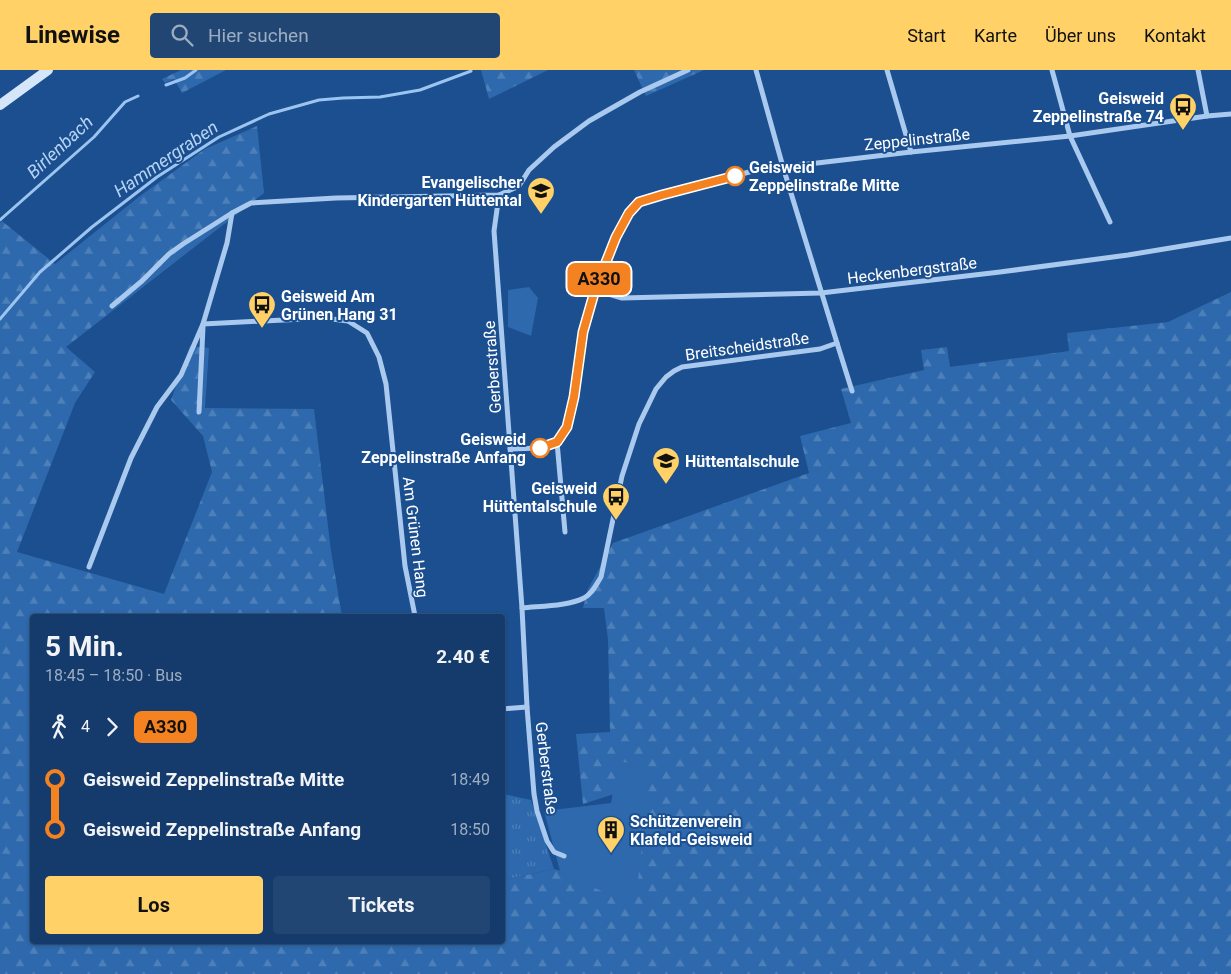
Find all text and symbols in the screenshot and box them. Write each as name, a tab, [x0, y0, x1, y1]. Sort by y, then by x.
search box	[150, 13, 500, 58]
text: Linewise	[25, 21, 120, 49]
icon: search	[168, 21, 196, 49]
text: Hier suchen	[208, 24, 309, 47]
text: Start	[907, 25, 946, 46]
text: Karte	[974, 25, 1017, 46]
text: Über uns	[1045, 25, 1116, 46]
text: Kontakt	[1144, 25, 1206, 46]
place label: Geisweid Zeppelinstraße 74	[1033, 89, 1164, 126]
bus stop icon: Geisweid Zeppelinstraße 74	[1168, 92, 1198, 131]
water label: Birlenbach	[22, 111, 97, 182]
water label: Hammergraben	[110, 116, 222, 201]
street label: Zeppelinstraße	[863, 124, 971, 154]
place label: Geisweid Zeppelinstraße Mitte	[749, 158, 900, 195]
marker: Geisweid Zeppelinstraße Mitte	[725, 166, 745, 186]
place label: Evangelischer Kindergarten Hüttental	[357, 173, 522, 210]
school or university icon: Evangelischer Kindergarten Hüttental	[526, 176, 556, 215]
street label: Heckenbergstraße	[846, 253, 978, 288]
line badge: A330	[564, 263, 634, 295]
text: A330	[577, 268, 621, 289]
place label: Geisweid Am Grünen Hang 31	[281, 287, 398, 324]
bus stop icon: Geisweid Am Grünen Hang 31	[247, 290, 277, 329]
street label: Gerberstraße	[480, 320, 505, 414]
street label: Breitscheidstraße	[684, 328, 810, 365]
place label: Geisweid Zeppelinstraße Anfang	[361, 430, 526, 467]
marker: Geisweid Zeppelinstraße Anfang	[530, 438, 550, 458]
school or university icon: Hüttentalschule	[651, 446, 681, 485]
place label: Hüttentalschule	[685, 452, 800, 471]
street label: Am Grünen Hang	[399, 476, 432, 599]
place label: Geisweid Hüttentalschule	[483, 479, 597, 516]
bus stop icon: Geisweid Hüttentalschule	[601, 482, 631, 521]
text: 5 Min.	[45, 630, 124, 663]
text: 2.40 €	[436, 645, 490, 668]
text: 18:45 – 18:50 · Bus	[45, 666, 182, 685]
icon: walk	[45, 713, 73, 741]
icon: forward	[98, 713, 126, 741]
text: A330	[144, 716, 187, 737]
text: 4	[81, 717, 90, 736]
street label: Gerberstraße	[531, 721, 562, 815]
text: Geisweid Zeppelinstraße Mitte	[83, 768, 344, 791]
text: 18:49	[450, 770, 490, 789]
place label: Schützenverein Klafeld-Geisweid	[630, 812, 752, 849]
building icon: Schützenverein Klafeld-Geisweid	[596, 815, 626, 854]
text: Geisweid Zeppelinstraße Anfang	[83, 818, 361, 841]
text: 18:50	[450, 820, 490, 839]
button: Los	[45, 876, 263, 934]
button: Tickets	[273, 876, 490, 934]

